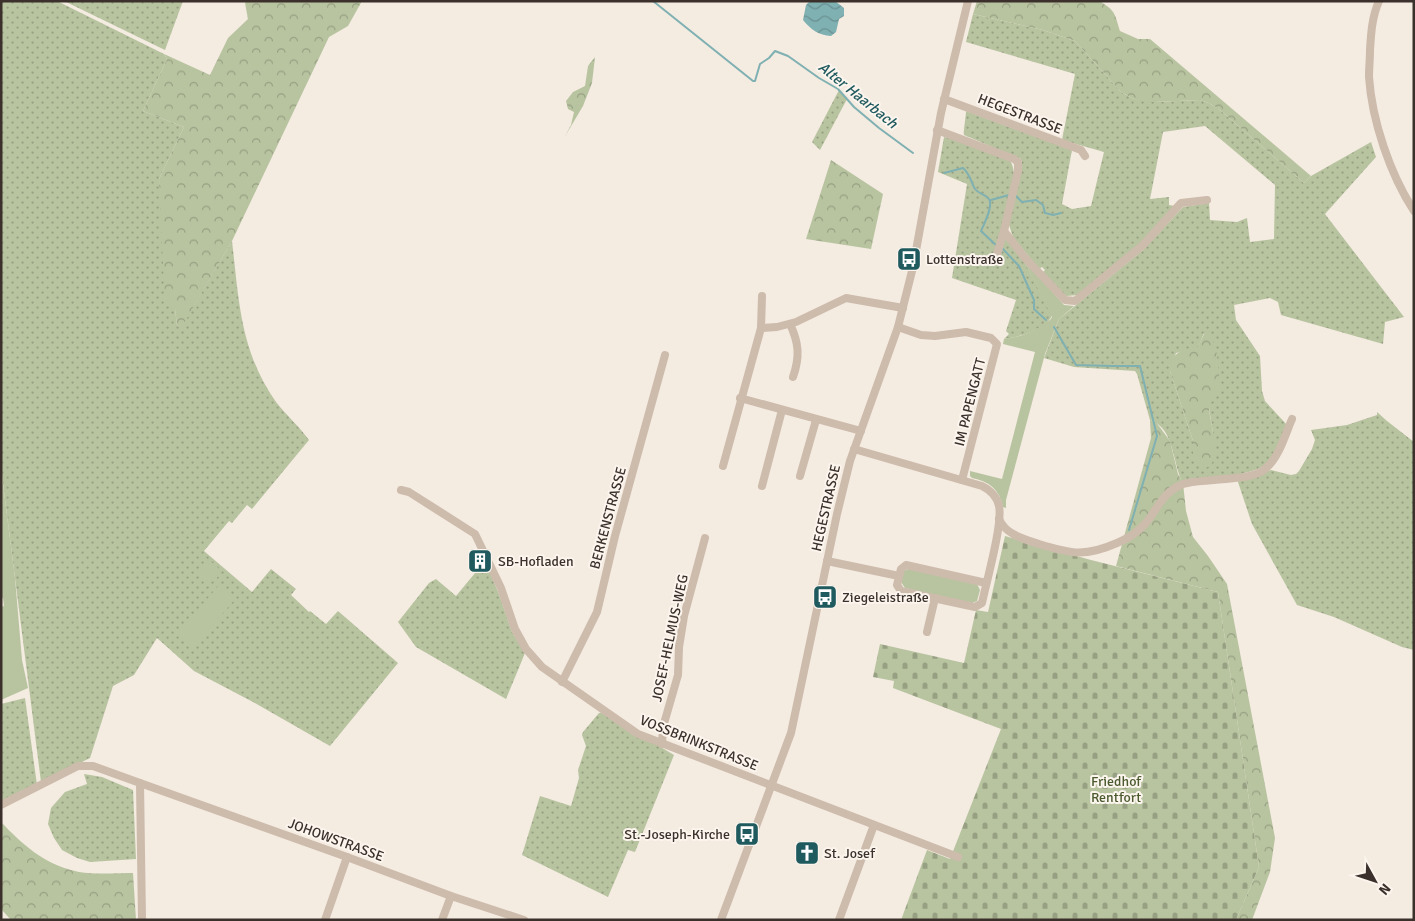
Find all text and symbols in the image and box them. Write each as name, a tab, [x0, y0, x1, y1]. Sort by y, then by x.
water label: Alter Haarbach	[815, 58, 902, 133]
street label: HEGESTRASSE	[975, 90, 1065, 138]
bus stop icon: Lottenstraße	[896, 246, 922, 272]
place label: Lottenstraße	[926, 251, 1003, 268]
street label: IM PAPENGATT	[951, 356, 989, 448]
street label: HEGESTRASSE	[808, 463, 844, 553]
street label: BERKENSTRASSE	[586, 465, 630, 571]
building icon: SB-Hofladen	[467, 548, 493, 574]
place label: SB-Hofladen	[498, 553, 574, 570]
street label: JOSEF-HELMUS-WEG	[648, 573, 692, 703]
bus stop icon: Ziegeleistraße	[812, 584, 838, 610]
place label: Ziegeleistraße	[842, 589, 929, 606]
street label: VOSSBRINKSTRASSE	[637, 711, 761, 775]
park label: Friedhof Rentfort	[1091, 773, 1142, 806]
street label: JOHOWSTRASSE	[286, 815, 386, 865]
bus stop icon: St.-Joseph-Kirche	[734, 821, 760, 847]
place label: St.-Joseph-Kirche	[624, 826, 730, 843]
church icon: St. Josef	[794, 840, 820, 866]
place label: St. Josef	[824, 845, 876, 862]
north arrow	[1350, 856, 1400, 906]
text: N	[1375, 880, 1394, 898]

